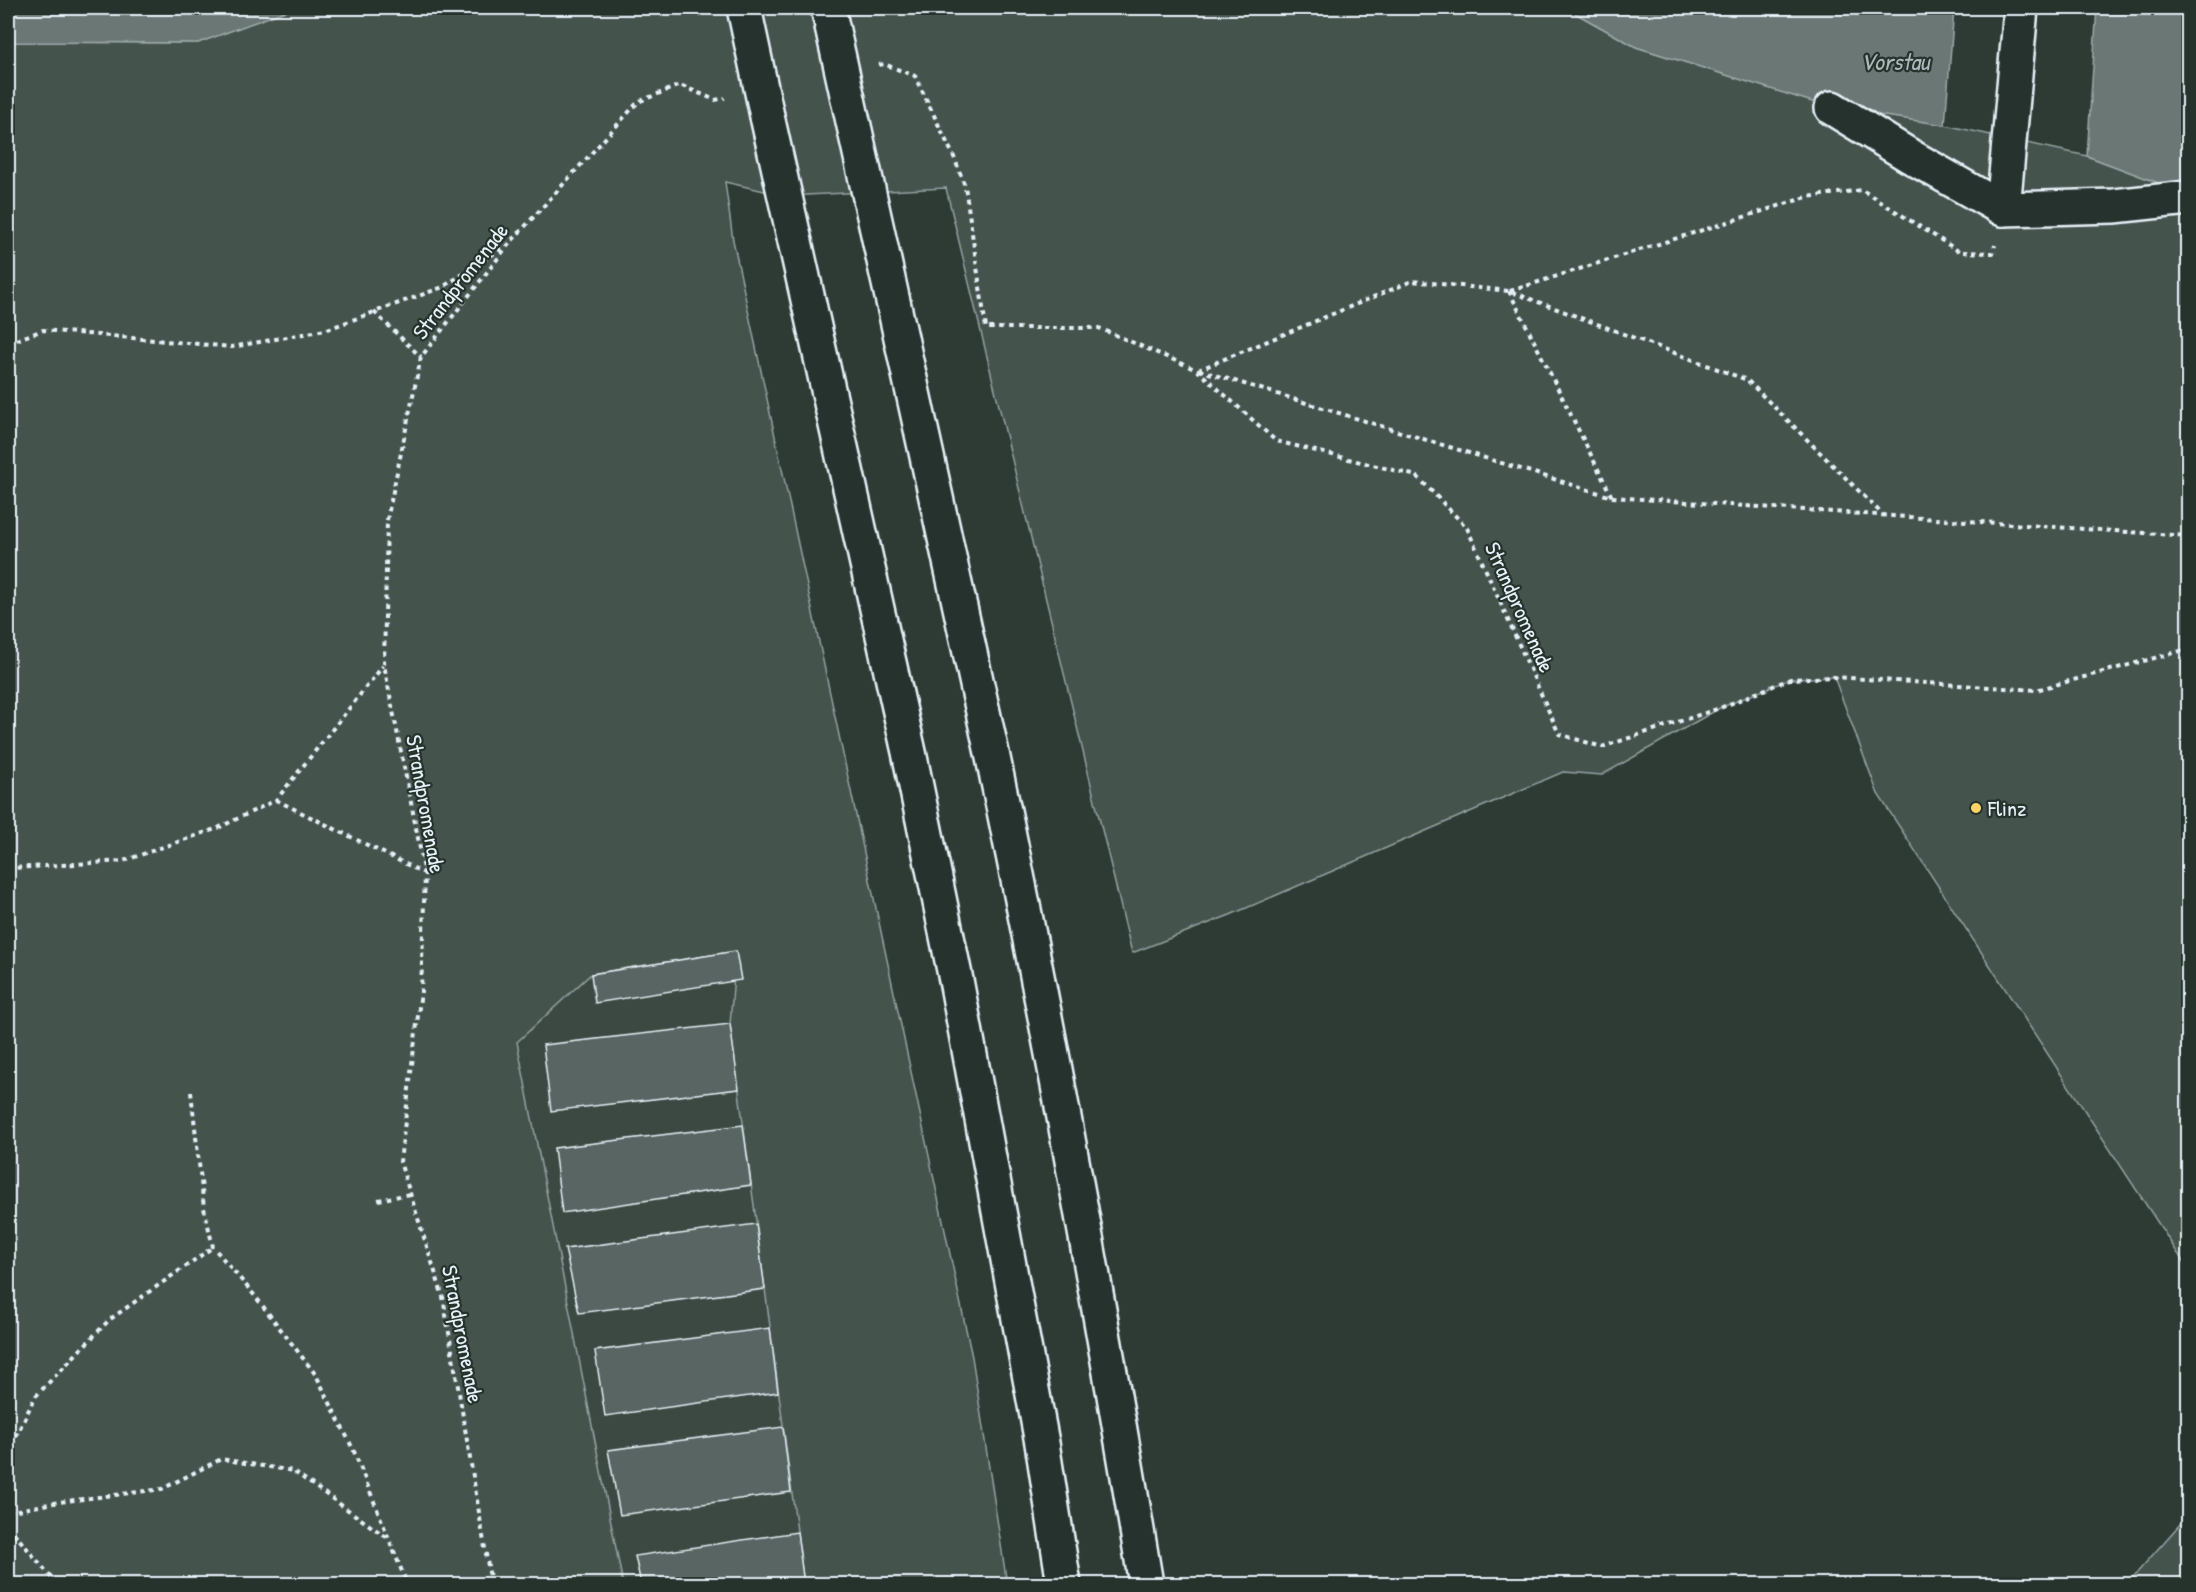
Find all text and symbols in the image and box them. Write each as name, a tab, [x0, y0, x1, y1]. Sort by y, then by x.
water label: Vorstau	[1861, 45, 1932, 77]
street label: Strandpromenade	[405, 217, 515, 345]
street label: Strandpromenade	[1478, 537, 1562, 677]
street label: Strandpromenade	[399, 733, 453, 876]
place label: Flinz	[1987, 793, 2026, 823]
marker: Flinz	[1969, 801, 1983, 815]
street label: Strandpromenade	[435, 1263, 491, 1406]

